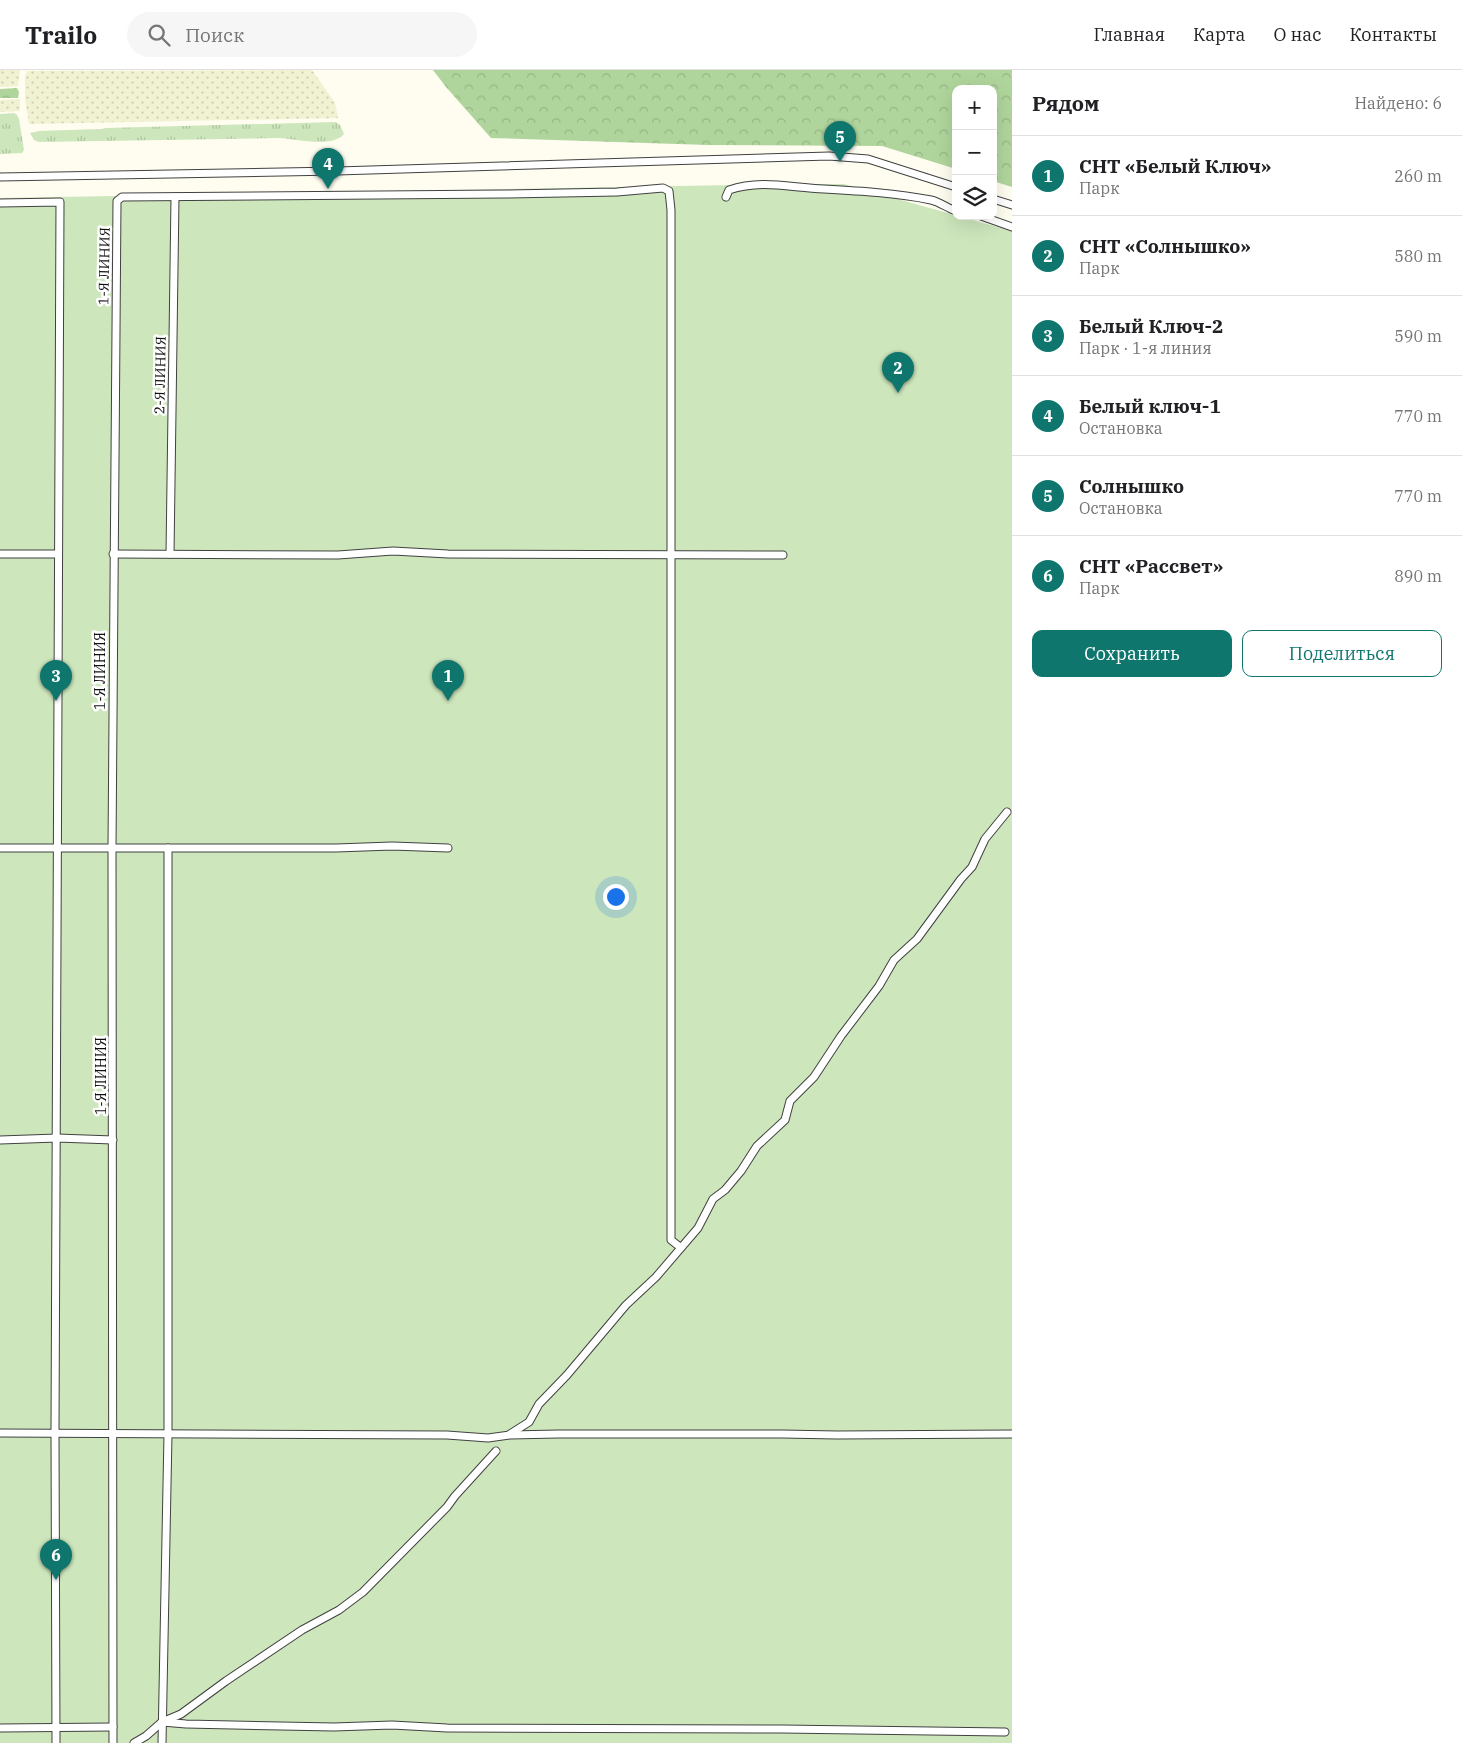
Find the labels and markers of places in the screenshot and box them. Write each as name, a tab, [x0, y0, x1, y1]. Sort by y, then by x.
pin: 5	[824, 121, 856, 162]
pin: 4	[312, 148, 344, 189]
pin: 2	[882, 352, 914, 393]
pin: 3	[40, 660, 72, 701]
pin: 1	[432, 660, 464, 701]
pin: 6	[40, 1539, 72, 1580]

